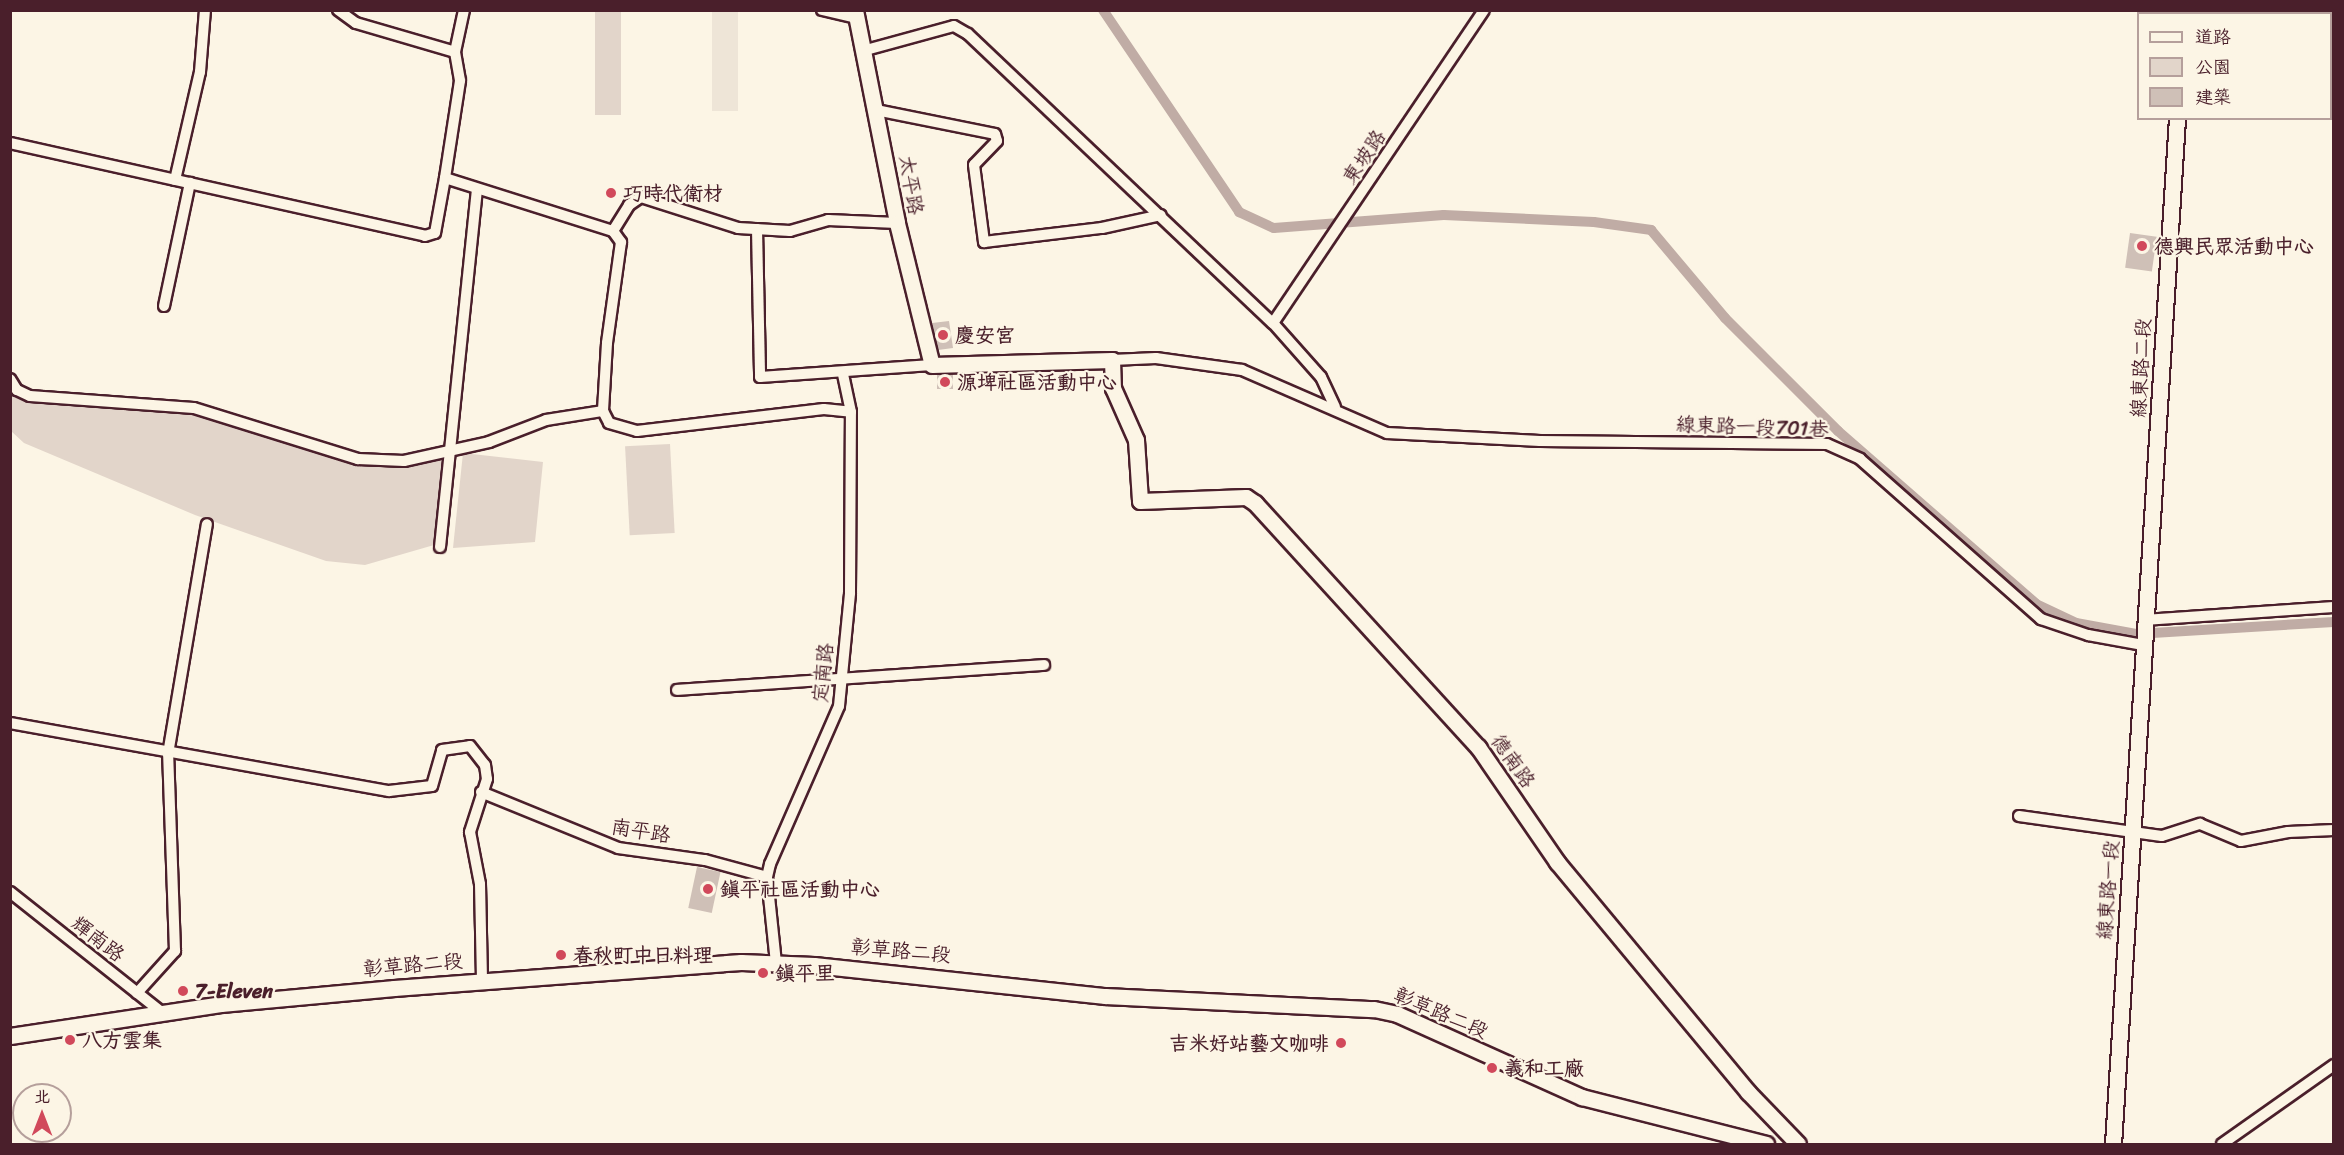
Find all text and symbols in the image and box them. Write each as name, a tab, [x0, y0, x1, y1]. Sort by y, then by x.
legend	[2137, 12, 2332, 120]
text: 道路	[2195, 21, 2231, 53]
text: 公園	[2195, 51, 2231, 83]
text: 建築	[2195, 81, 2231, 113]
street label: 東坡路	[1337, 125, 1391, 189]
street label: 太平路	[894, 153, 928, 217]
place label: 巧時代衛材	[623, 181, 723, 205]
marker: 巧時代衛材	[604, 186, 618, 200]
place label: 德興民眾活動中心	[2154, 234, 2314, 258]
marker: 德興民眾活動中心	[2135, 239, 2149, 253]
street label: 線東路二段	[2126, 317, 2156, 419]
place label: 慶安宮	[955, 323, 1015, 347]
marker: 慶安宮	[936, 328, 950, 342]
place label: 源埤社區活動中心	[957, 370, 1117, 394]
marker: 源埤社區活動中心	[938, 375, 952, 389]
street label: 線東路一段701巷	[1675, 412, 1829, 442]
street label: 定南路	[808, 642, 838, 704]
street label: 德南路	[1486, 730, 1540, 792]
street label: 南平路	[609, 814, 673, 848]
street label: 線東路一段	[2093, 839, 2123, 941]
place label: 鎮平社區活動中心	[720, 877, 880, 901]
marker: 鎮平社區活動中心	[701, 882, 715, 896]
street label: 輝南路	[67, 911, 129, 967]
street label: 彰草路二段	[850, 935, 952, 967]
place label: 春秋町中日料理	[573, 943, 713, 967]
marker: 春秋町中日料理	[554, 948, 568, 962]
street label: 彰草路二段	[362, 949, 464, 981]
place label: 鎮平里	[775, 961, 835, 985]
marker: 鎮平里	[756, 966, 770, 980]
place label: 7-Eleven	[195, 979, 273, 1003]
street label: 彰草路二段	[1390, 982, 1492, 1044]
marker: 7-Eleven	[176, 984, 190, 998]
place label: 八方雲集	[82, 1028, 162, 1052]
place label: 吉米好站藝文咖啡	[1169, 1031, 1329, 1055]
marker: 八方雲集	[63, 1033, 77, 1047]
marker: 吉米好站藝文咖啡	[1334, 1036, 1348, 1050]
place label: 義和工廠	[1504, 1056, 1584, 1080]
marker: 義和工廠	[1485, 1061, 1499, 1075]
text: 北	[34, 1082, 50, 1111]
north arrow	[12, 1083, 72, 1143]

